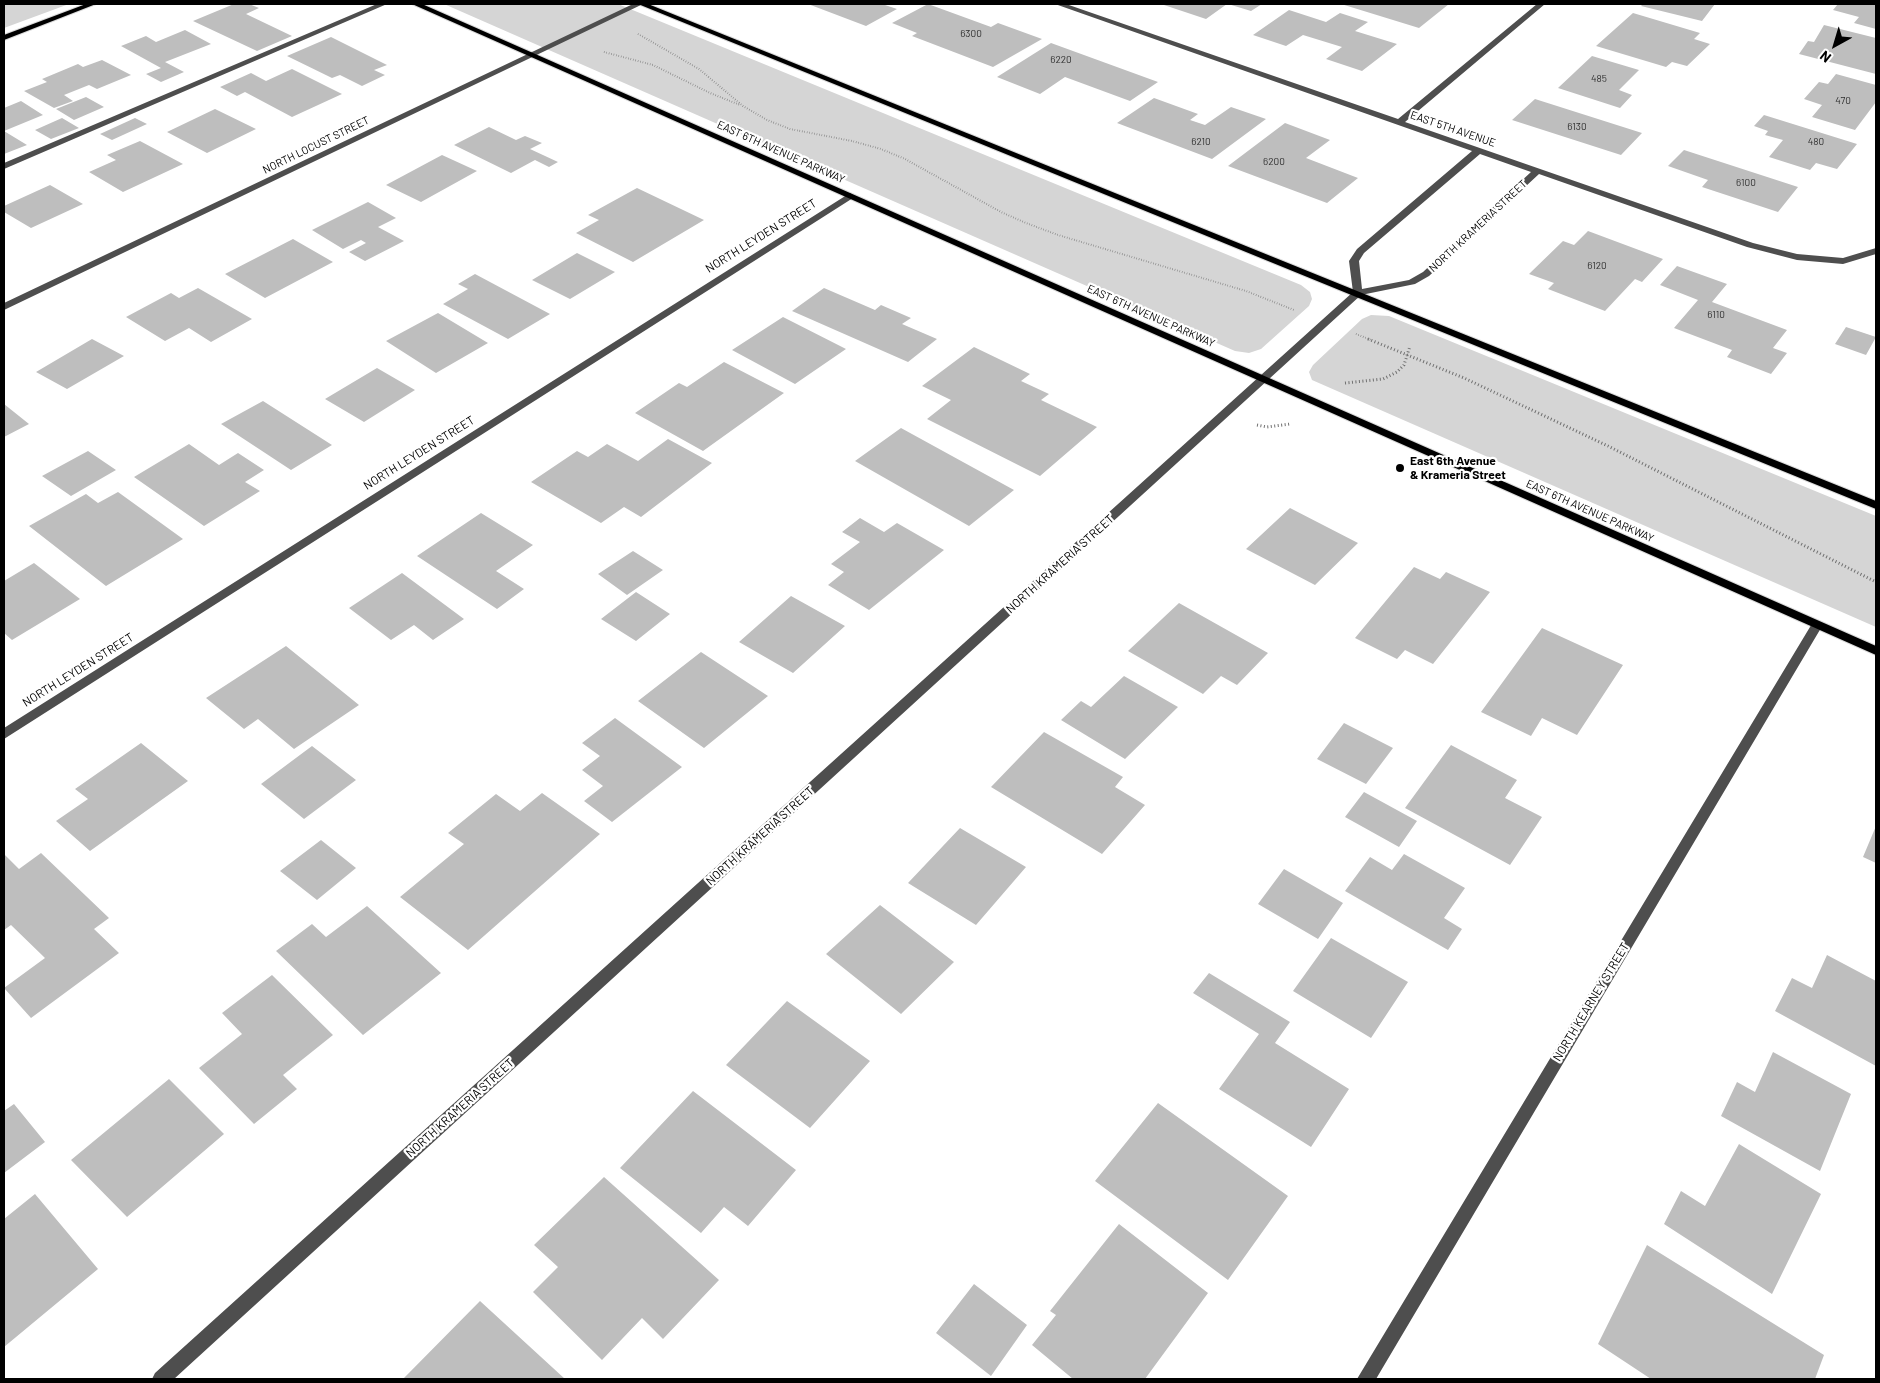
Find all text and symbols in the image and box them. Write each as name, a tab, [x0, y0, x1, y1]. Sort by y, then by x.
north arrow	[1810, 20, 1860, 70]
house number: 6300	[960, 28, 982, 40]
text: N	[1816, 48, 1834, 67]
house number: 6220	[1050, 54, 1072, 66]
house number: 485	[1591, 73, 1607, 85]
house number: 470	[1835, 95, 1851, 107]
street label: EAST 5TH AVENUE	[1409, 108, 1497, 150]
street label: NORTH LOCUST STREET	[261, 113, 371, 177]
street label: EAST 6TH AVENUE PARKWAY	[715, 118, 847, 186]
house number: 6130	[1567, 121, 1587, 133]
house number: 6210	[1191, 136, 1211, 148]
house number: 480	[1808, 136, 1824, 148]
house number: 6200	[1263, 156, 1285, 168]
street label: NORTH KRAMERIA STREET	[1426, 177, 1530, 275]
house number: 6100	[1736, 177, 1756, 189]
street label: NORTH LEYDEN STREET	[703, 196, 819, 276]
house number: 6120	[1587, 260, 1607, 272]
street label: EAST 6TH AVENUE PARKWAY	[1085, 282, 1217, 350]
house number: 6110	[1707, 309, 1725, 321]
street label: NORTH LEYDEN STREET	[361, 413, 477, 493]
place label: East 6th Avenue & Krameria Street	[1410, 454, 1506, 482]
marker: East 6th Avenue & Krameria Street	[1394, 462, 1406, 474]
street label: EAST 6TH AVENUE PARKWAY	[1524, 477, 1656, 545]
street label: NORTH KRAMERIA STREET	[1003, 512, 1117, 616]
street label: NORTH LEYDEN STREET	[20, 630, 136, 710]
street label: NORTH KRAMERIA STREET	[703, 784, 817, 888]
street label: NORTH KEARNEY STREET	[1550, 940, 1632, 1064]
street label: NORTH KRAMERIA STREET	[403, 1056, 517, 1160]

